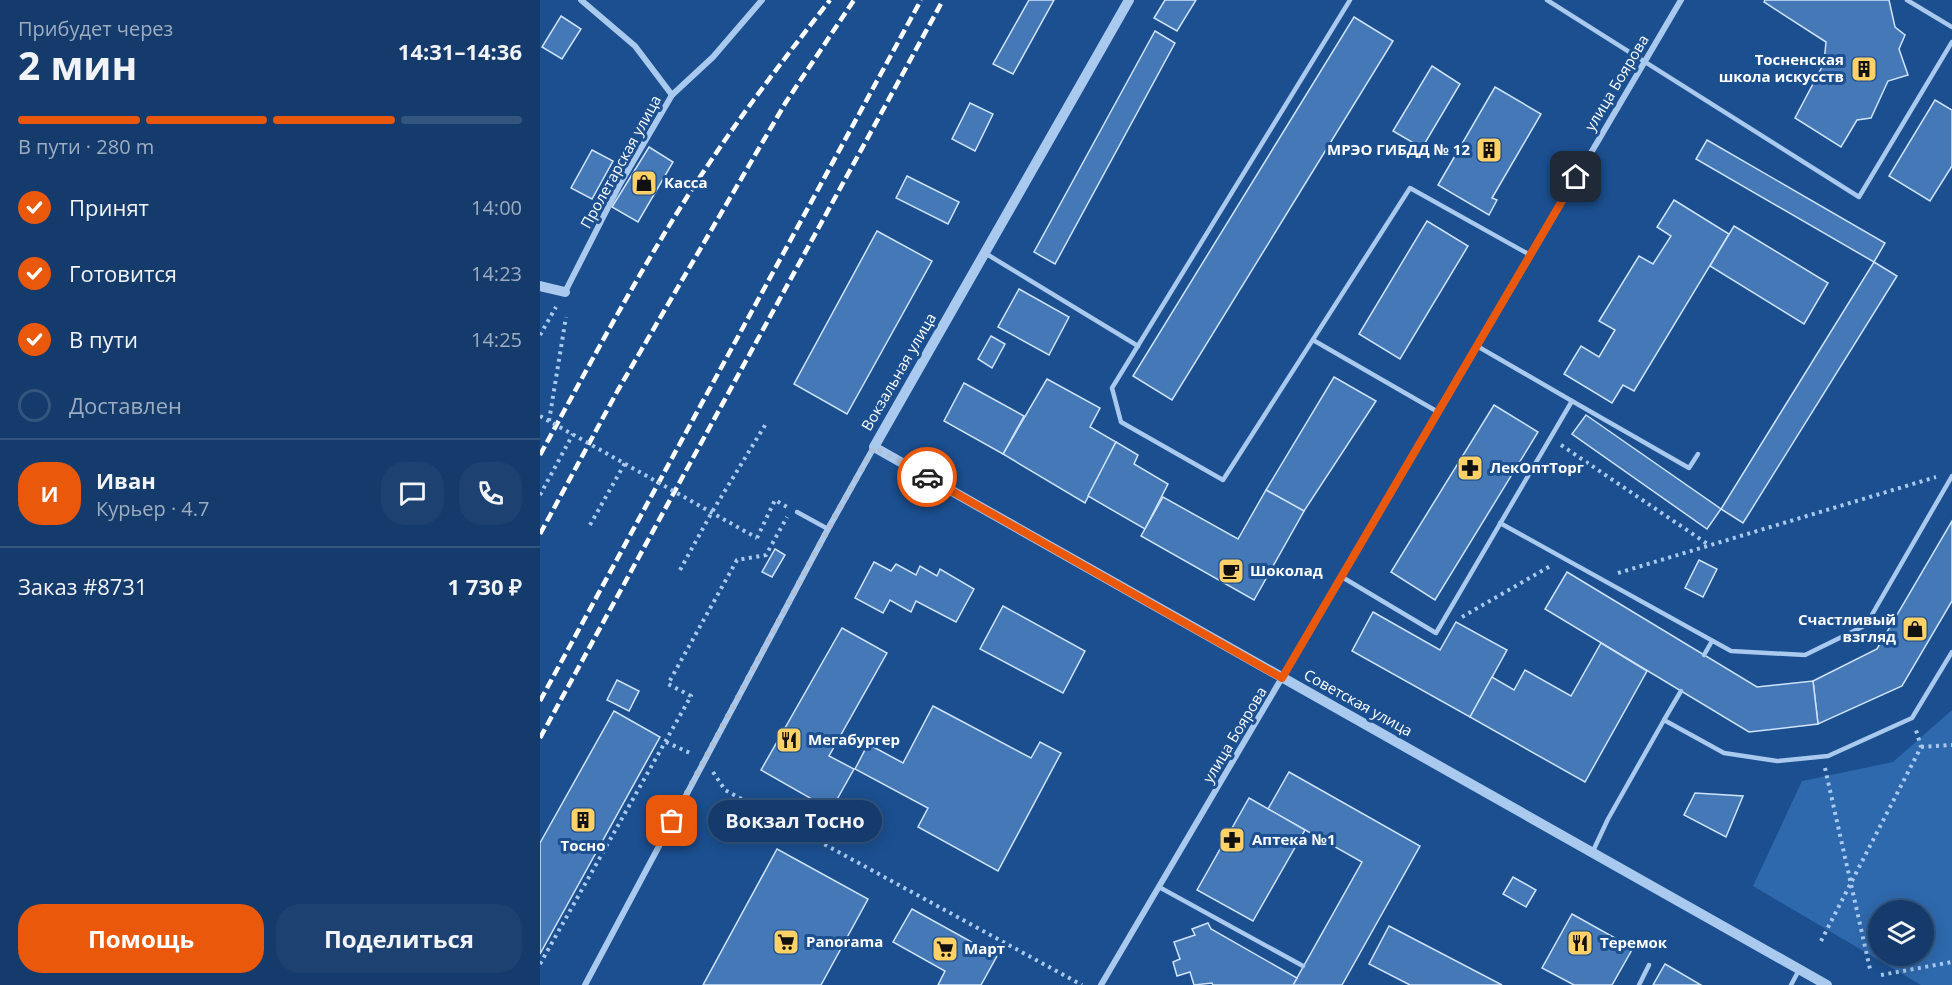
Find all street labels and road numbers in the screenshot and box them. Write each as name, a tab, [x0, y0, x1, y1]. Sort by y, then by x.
street label: улица Боярова	[1580, 31, 1653, 134]
street label: Пролетарская улица	[575, 91, 665, 232]
street label: Вокзальная улица	[856, 309, 940, 434]
street label: Советская улица	[1301, 664, 1416, 740]
street label: улица Боярова	[1198, 683, 1271, 786]

